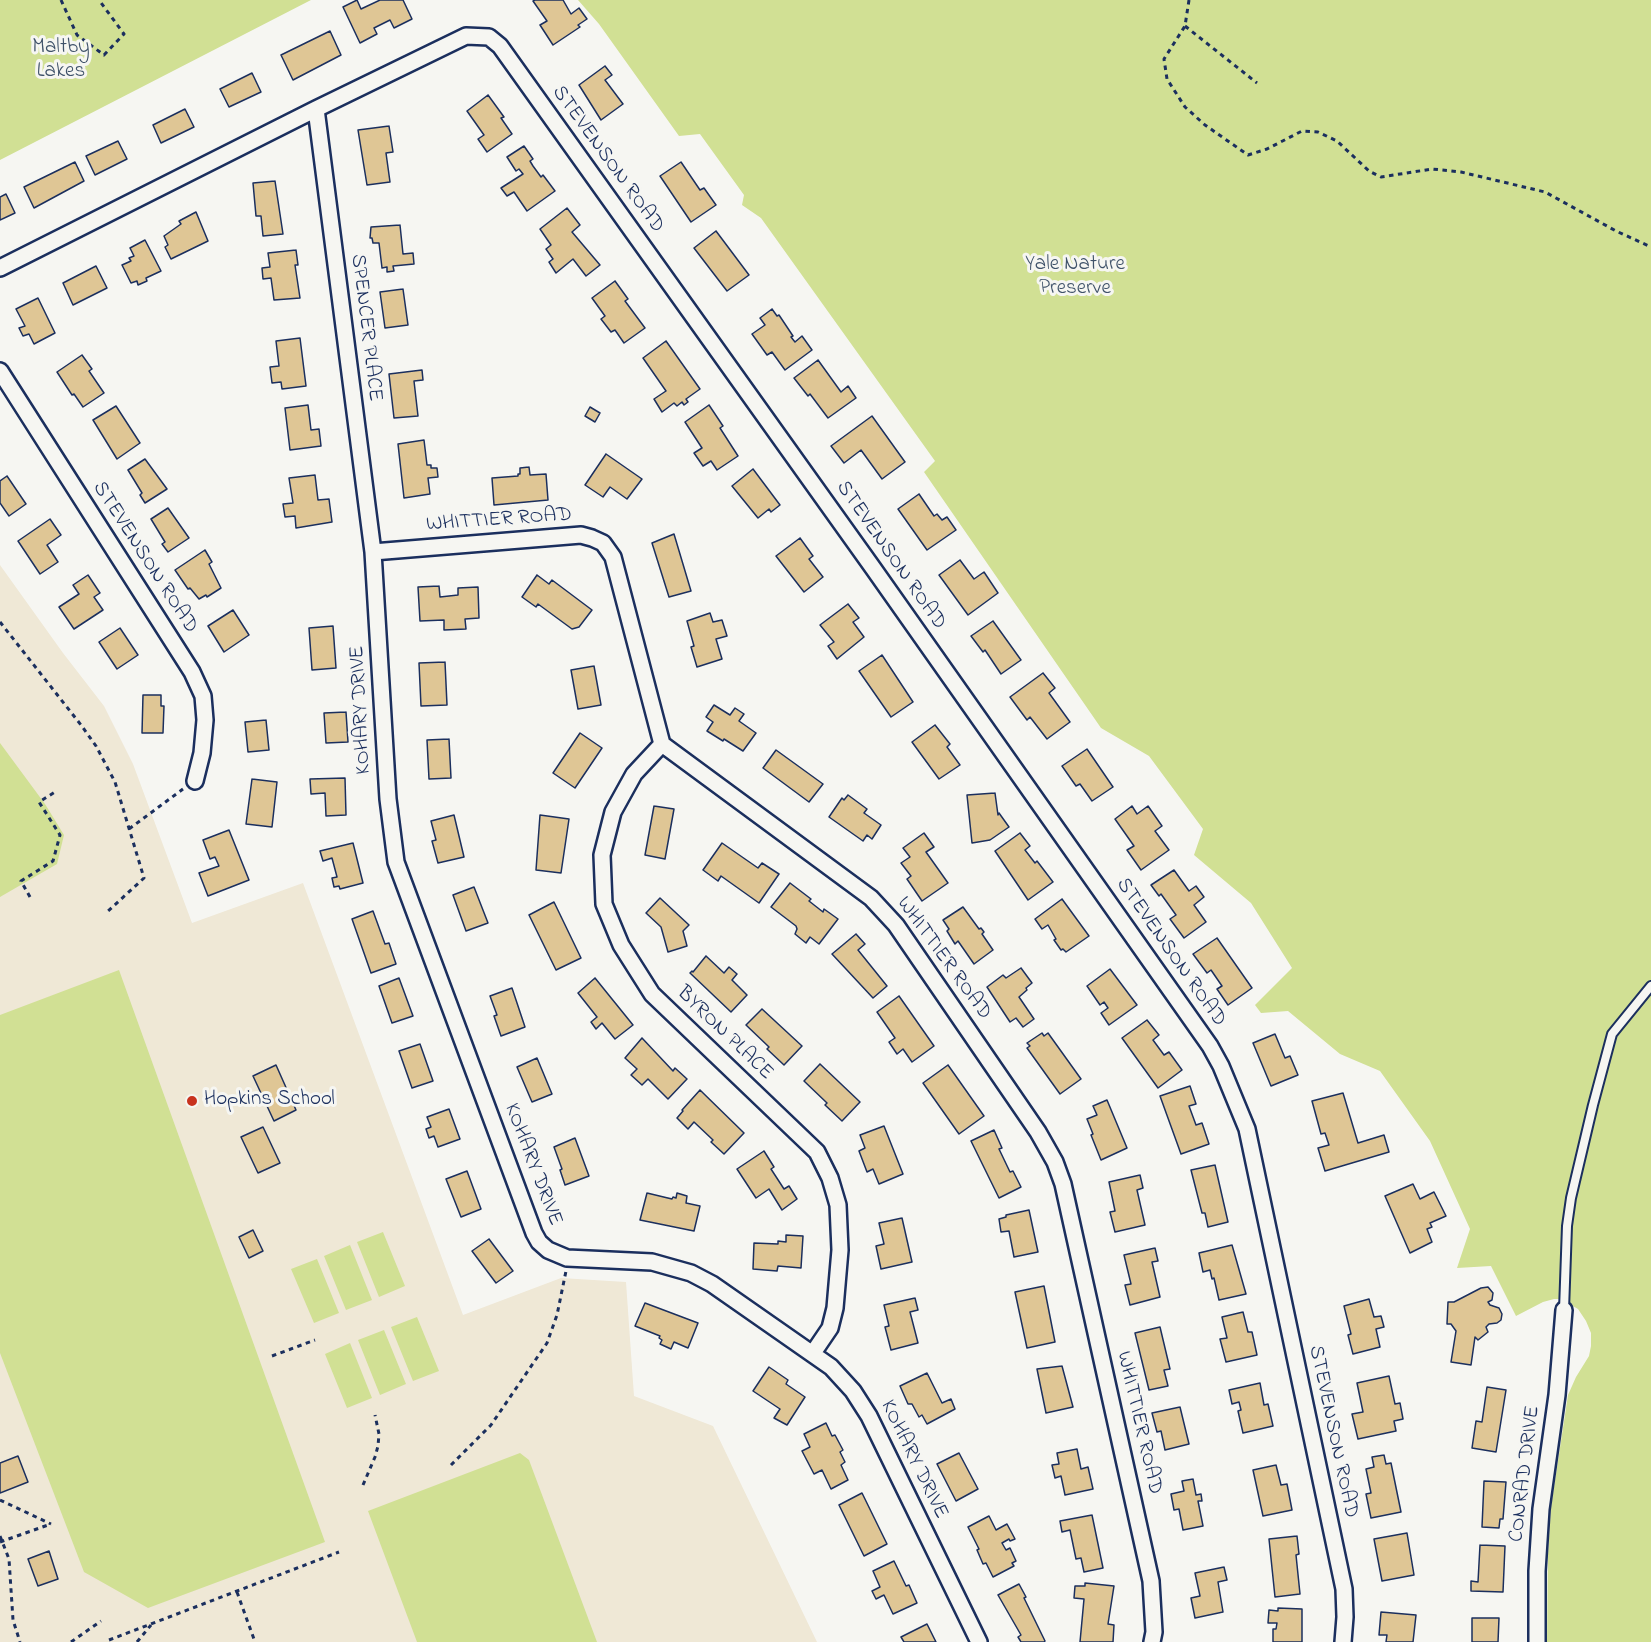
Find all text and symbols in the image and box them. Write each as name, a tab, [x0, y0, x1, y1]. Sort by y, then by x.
park label: Maltby Lakes	[32, 36, 90, 86]
street label: STEVENSON ROAD	[545, 82, 669, 238]
street label: SPENCER PLACE	[343, 253, 387, 403]
park label: Yale Nature Preserve	[1025, 253, 1125, 303]
street label: STEVENSON ROAD	[86, 477, 202, 639]
street label: STEVENSON ROAD	[829, 477, 951, 635]
street label: WHITTIER ROAD	[425, 503, 573, 539]
street label: KOHARY DRIVE	[346, 645, 378, 775]
street label: STEVENSON ROAD	[1109, 874, 1231, 1032]
street label: WHITTIER ROAD	[890, 893, 996, 1025]
street label: BYRON PLACE	[670, 982, 778, 1086]
place label: Hopkins School	[204, 1088, 335, 1114]
marker: Hopkins School	[185, 1094, 199, 1108]
street label: KOHARY DRIVE	[497, 1100, 567, 1230]
street label: STEVENSON ROAD	[1301, 1343, 1363, 1521]
street label: WHITTIER ROAD	[1109, 1349, 1167, 1497]
street label: KOHARY DRIVE	[873, 1397, 953, 1523]
street label: CONRAD DRIVE	[1505, 1404, 1547, 1544]

